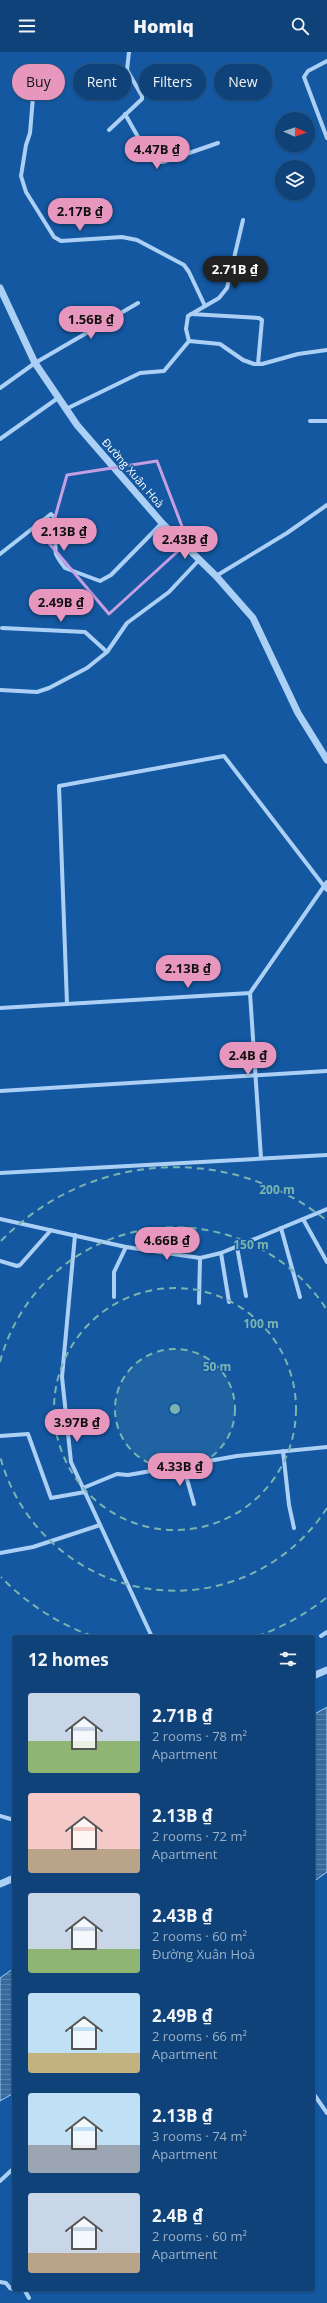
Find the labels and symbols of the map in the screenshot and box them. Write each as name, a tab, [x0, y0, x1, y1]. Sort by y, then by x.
north arrow	[275, 112, 315, 152]
pin: 4.47B ₫	[120, 136, 194, 170]
pin: 2.17B ₫	[43, 198, 117, 232]
pin: 2.71B ₫	[198, 256, 272, 290]
pin: 1.56B ₫	[54, 306, 128, 340]
street label: Đường Xuân Hoà	[99, 435, 168, 511]
pin: 2.13B ₫	[27, 518, 101, 552]
pin: 2.43B ₫	[148, 526, 222, 560]
pin: 2.49B ₫	[24, 589, 98, 623]
pin: 2.13B ₫	[151, 955, 225, 989]
pin: 2.4B ₫	[215, 1042, 281, 1076]
text: 200 m	[259, 1181, 295, 1198]
pin: 4.66B ₫	[130, 1227, 204, 1261]
text: 150 m	[233, 1236, 269, 1253]
text: 100 m	[243, 1315, 279, 1332]
text: 50 m	[203, 1358, 231, 1375]
centre of rings	[168, 1402, 182, 1416]
pin: 3.97B ₫	[40, 1409, 114, 1443]
pin: 4.33B ₫	[143, 1453, 217, 1487]

